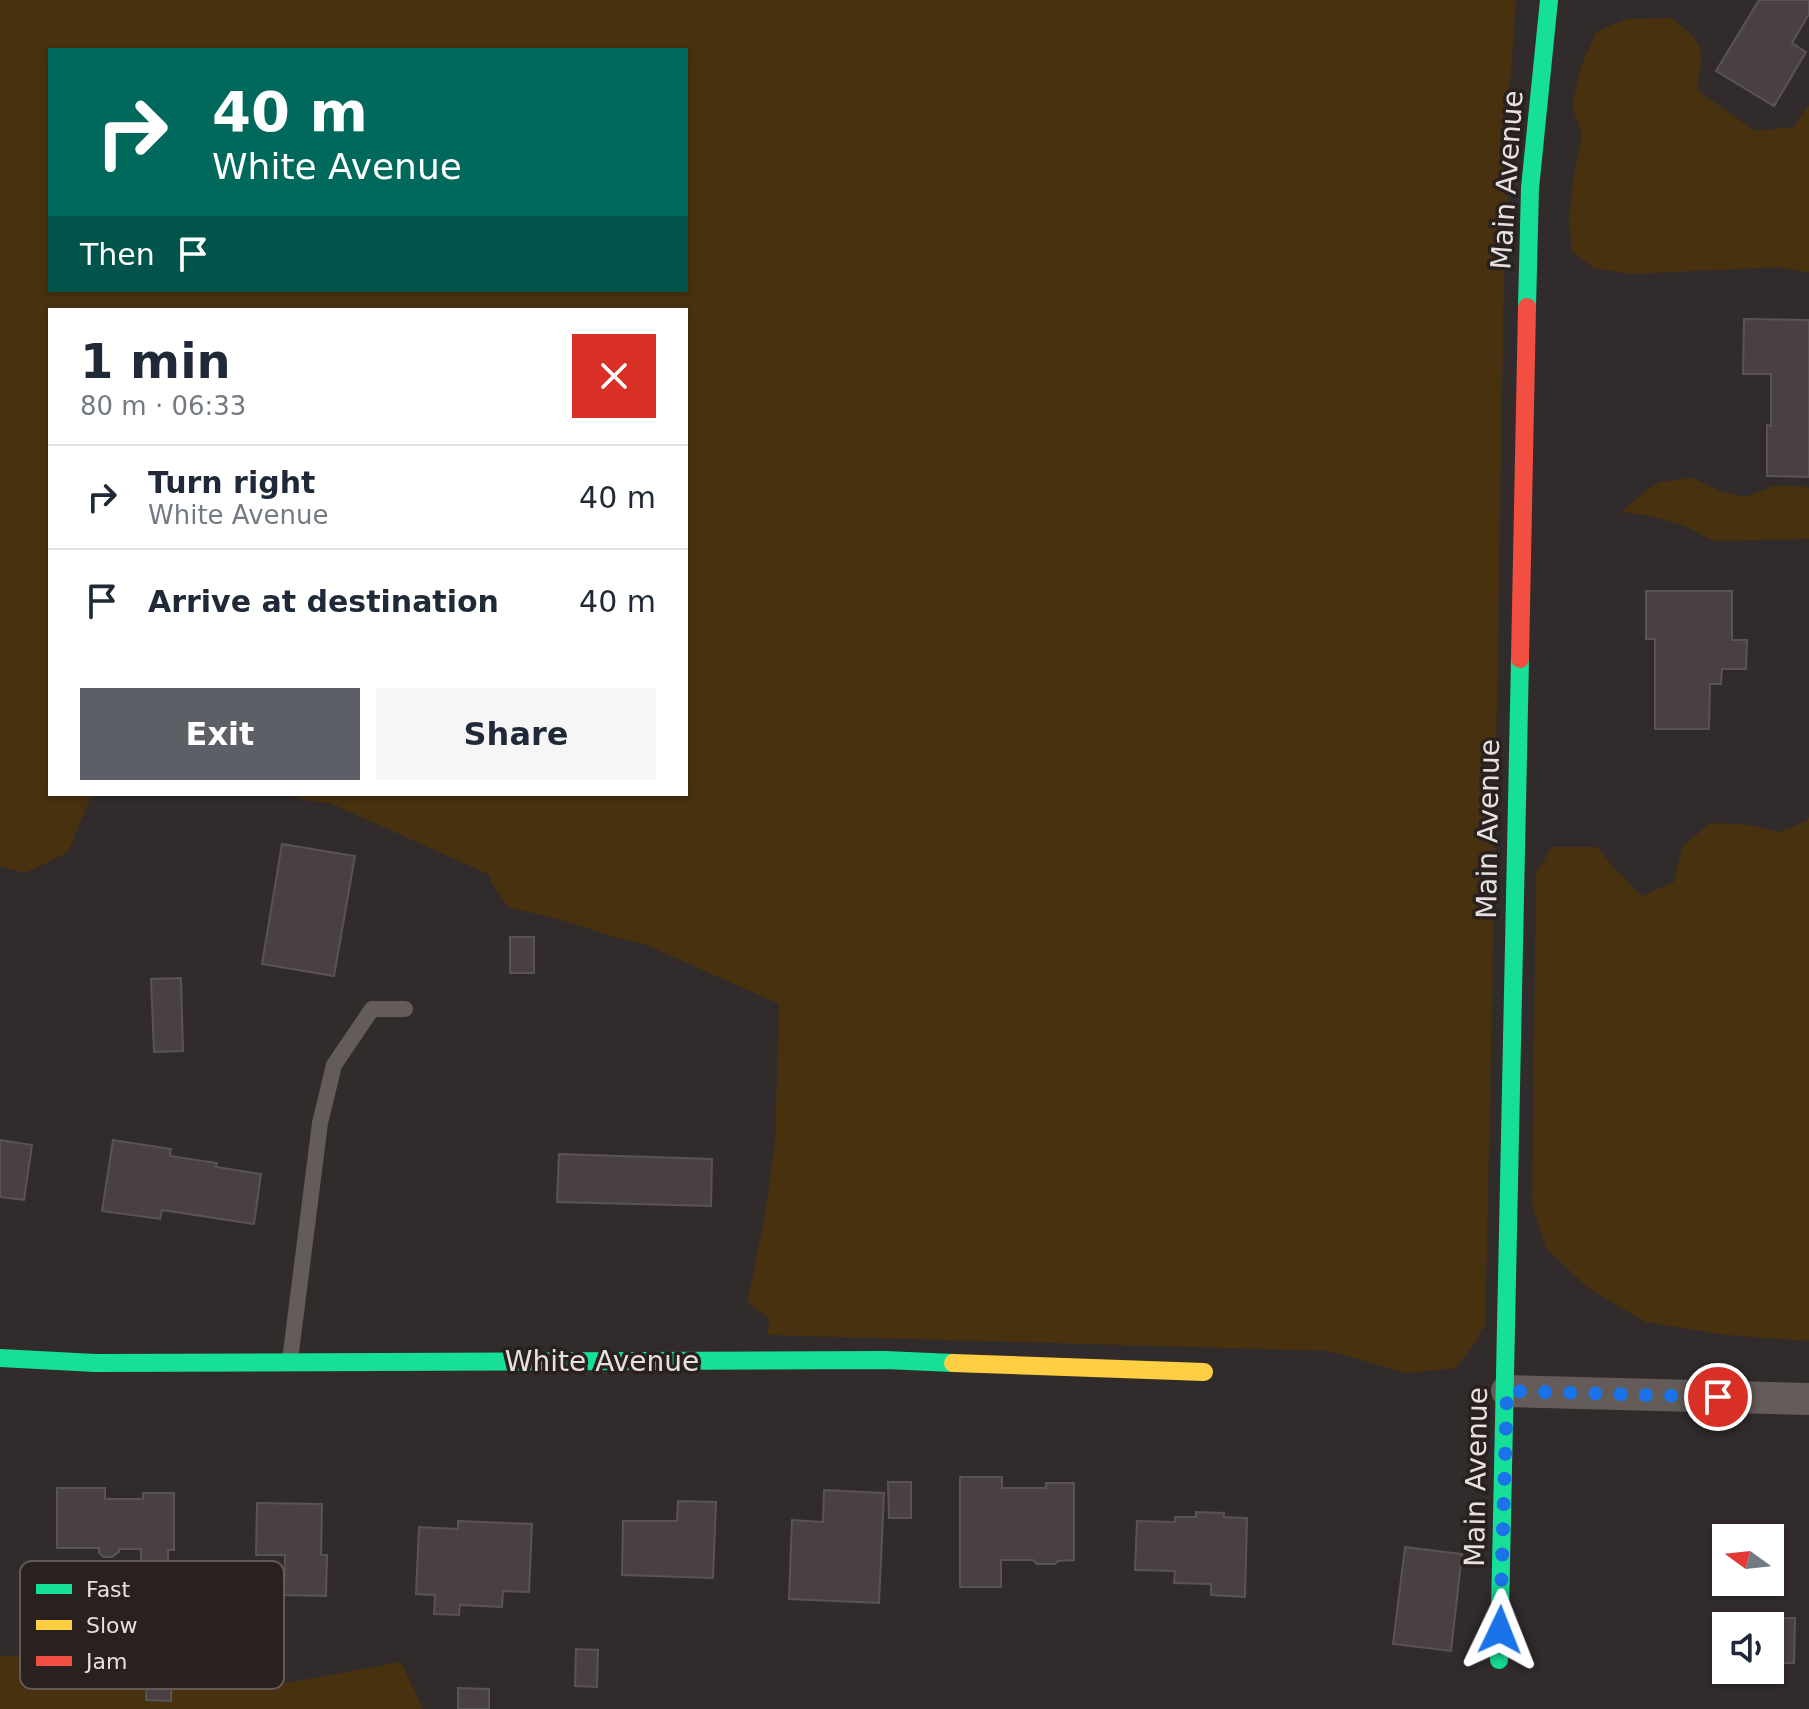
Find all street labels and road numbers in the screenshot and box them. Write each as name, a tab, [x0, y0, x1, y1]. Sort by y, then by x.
street label: Main Avenue	[1484, 89, 1530, 271]
street label: Main Avenue	[1470, 739, 1506, 919]
street label: White Avenue	[505, 1345, 699, 1378]
street label: Main Avenue	[1458, 1387, 1494, 1567]

